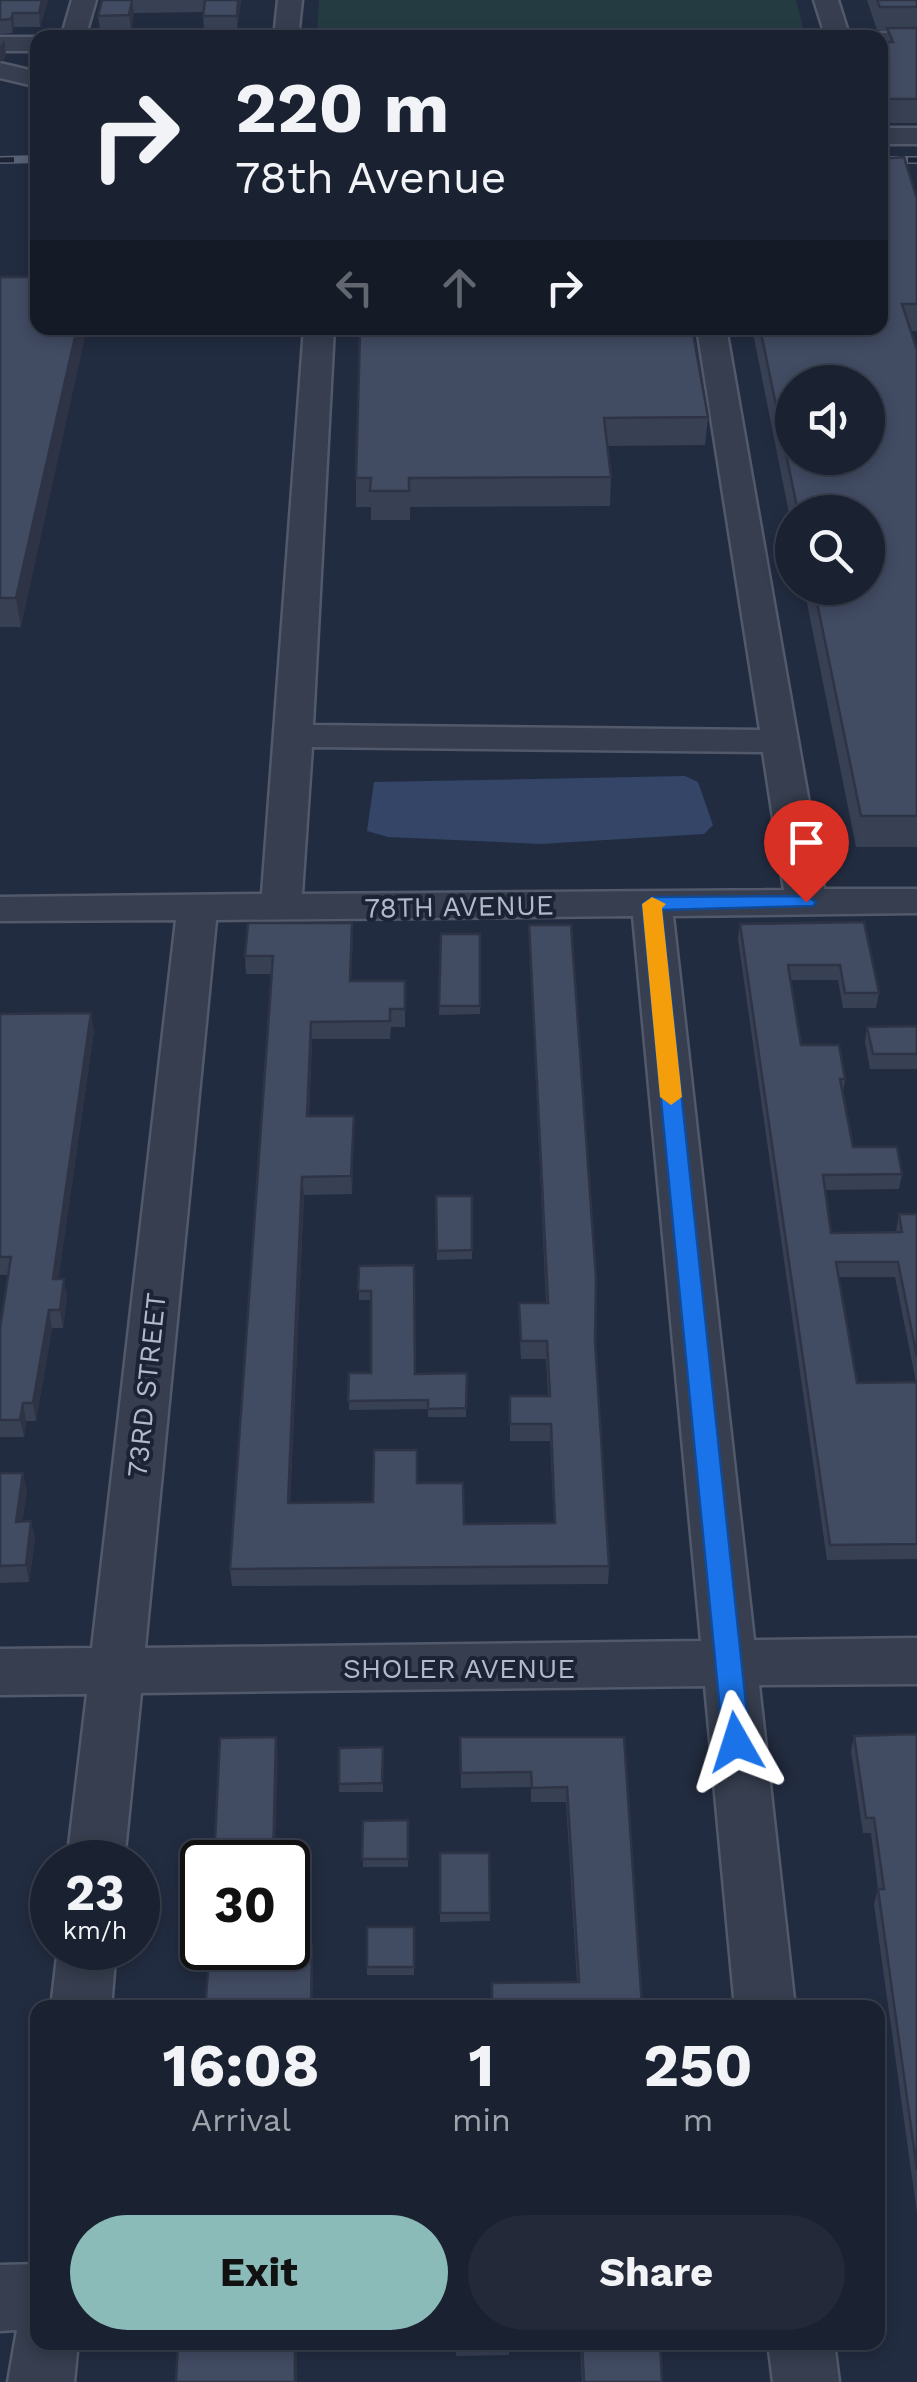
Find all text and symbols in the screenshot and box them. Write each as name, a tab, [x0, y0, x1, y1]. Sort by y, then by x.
text: 220 m	[235, 67, 449, 149]
icon: right	[70, 70, 200, 200]
text: 78th Avenue	[235, 151, 507, 204]
icon: left	[327, 260, 382, 315]
icon: ahead	[432, 260, 487, 315]
icon: right	[537, 260, 592, 315]
map controls	[775, 365, 885, 605]
button: sound	[775, 365, 885, 475]
button: search	[775, 495, 885, 605]
pin	[764, 800, 849, 903]
icon: arrive	[779, 815, 834, 870]
street label: 78TH AVENUE	[364, 888, 554, 925]
street label: 73RD STREET	[120, 1291, 173, 1479]
street label: SHOLER AVENUE	[343, 1652, 575, 1685]
position arrow	[684, 1690, 788, 1794]
speed limit sign: 30	[180, 1840, 310, 1970]
text: 23	[65, 1863, 125, 1922]
text: km/h	[63, 1916, 127, 1945]
text: 16:08	[162, 2030, 320, 2101]
text: 1	[468, 2030, 494, 2101]
text: 250	[643, 2030, 753, 2101]
text: Arrival	[191, 2101, 291, 2139]
text: min	[452, 2101, 511, 2139]
text: m	[683, 2101, 713, 2139]
button: Exit	[70, 2215, 448, 2330]
button: Share	[468, 2215, 845, 2330]

